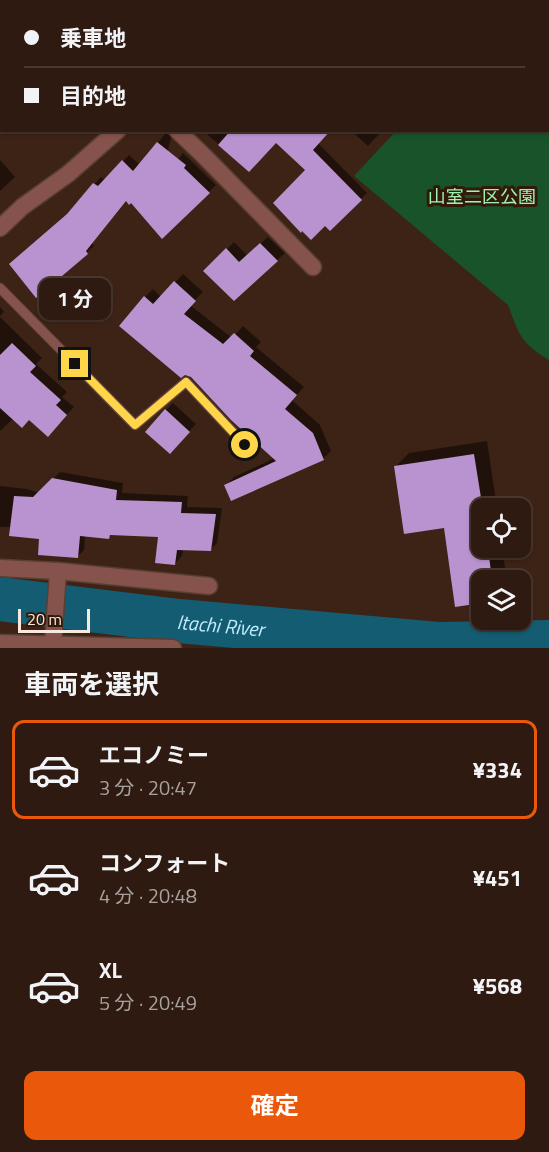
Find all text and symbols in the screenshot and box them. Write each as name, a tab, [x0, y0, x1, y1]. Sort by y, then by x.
text: 乗車地	[60, 21, 126, 55]
text: 目的地	[60, 79, 126, 113]
park label: 山室二区公園	[428, 183, 536, 210]
callout: 1 分	[39, 277, 111, 319]
text: 1 分	[57, 283, 93, 314]
route end	[61, 350, 88, 377]
route start	[231, 431, 258, 458]
map controls	[471, 498, 531, 630]
button: locate	[471, 498, 531, 558]
button: layers	[471, 570, 531, 630]
water label: Itachi River	[176, 605, 268, 644]
scale bar	[18, 606, 90, 634]
text: 20 m	[27, 607, 62, 631]
text: 車両を選択	[24, 663, 159, 704]
text: エコノミー	[99, 738, 209, 772]
icon: car	[27, 743, 81, 797]
text: ¥334	[473, 753, 522, 787]
text: 3 分 · 20:47	[99, 772, 197, 803]
text: コンフォート	[99, 846, 230, 880]
icon: car	[27, 851, 81, 905]
text: ¥451	[473, 861, 522, 895]
text: 4 分 · 20:48	[99, 880, 197, 911]
text: XL	[99, 953, 122, 987]
icon: car	[27, 959, 81, 1013]
text: ¥568	[473, 969, 522, 1003]
text: 5 分 · 20:49	[99, 987, 197, 1018]
button: 確定	[24, 1071, 525, 1140]

